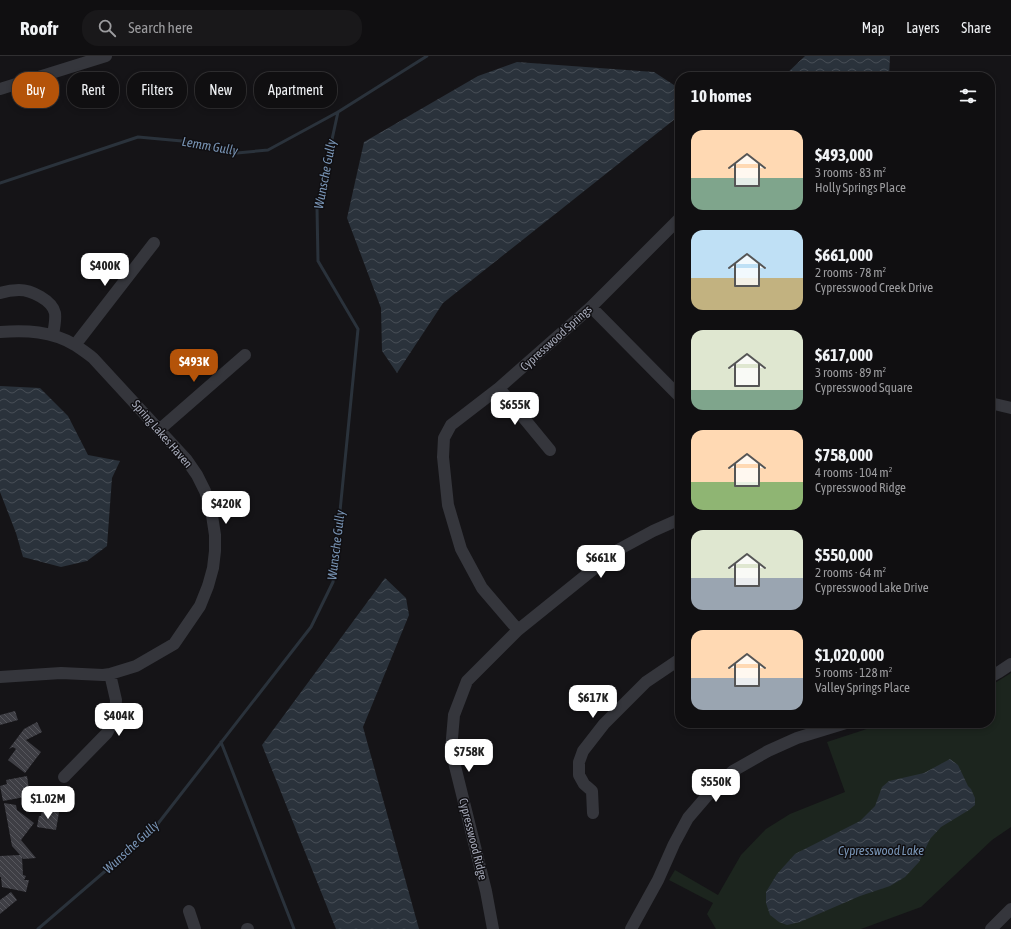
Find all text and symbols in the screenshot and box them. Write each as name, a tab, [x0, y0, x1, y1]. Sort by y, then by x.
search box	[82, 10, 362, 46]
text: Roofr	[20, 17, 58, 39]
icon: search	[96, 17, 118, 39]
text: Search here	[128, 19, 193, 36]
text: Map	[862, 20, 884, 36]
text: Layers	[906, 20, 939, 36]
text: Share	[961, 20, 991, 36]
chip: Buy	[12, 72, 59, 108]
chip: Rent	[67, 72, 119, 108]
chip: Filters	[127, 72, 187, 108]
chip: New	[195, 72, 246, 108]
chip: Apartment	[254, 72, 337, 108]
icon: filters	[957, 85, 979, 107]
text: 10 homes	[691, 86, 752, 106]
water label: Lemm Gully	[181, 134, 240, 158]
water label: Wunsche Gully	[311, 137, 339, 210]
text: $493,000	[815, 145, 873, 165]
icon: home	[723, 146, 771, 194]
text: 3 rooms · 83 m²	[815, 165, 886, 180]
text: Holly Springs Place	[815, 180, 906, 195]
text: $661,000	[815, 245, 873, 265]
icon: home	[723, 246, 771, 294]
pin: $400K	[77, 253, 133, 287]
text: $400K	[90, 258, 120, 273]
text: 2 rooms · 78 m²	[815, 265, 886, 280]
text: Cypresswood Creek Drive	[815, 280, 933, 295]
street label: Cypresswood Springs	[517, 302, 595, 374]
text: $617,000	[815, 345, 873, 365]
icon: home	[723, 346, 771, 394]
pin: $493K	[166, 349, 222, 383]
text: $493K	[179, 354, 209, 369]
text: 3 rooms · 89 m²	[815, 365, 886, 380]
text: Cypresswood Square	[815, 380, 913, 395]
pin: $655K	[487, 392, 543, 426]
street label: Spring Lakes Haven	[129, 397, 195, 471]
text: $655K	[500, 397, 530, 412]
text: $758,000	[815, 445, 873, 465]
icon: home	[723, 446, 771, 494]
text: 4 rooms · 104 m²	[815, 465, 892, 480]
text: Cypresswood Ridge	[815, 480, 906, 495]
pin: $420K	[198, 491, 254, 525]
text: $420K	[211, 496, 241, 511]
water label: Wunsche Gully	[324, 508, 348, 581]
pin: $661K	[573, 545, 629, 579]
text: $550,000	[815, 545, 873, 565]
icon: home	[723, 546, 771, 594]
text: $661K	[586, 550, 616, 565]
text: 2 rooms · 64 m²	[815, 565, 886, 580]
text: Cypresswood Lake Drive	[815, 580, 929, 595]
text: $1,020,000	[815, 645, 884, 665]
icon: home	[723, 646, 771, 694]
text: 5 rooms · 128 m²	[815, 665, 892, 680]
text: Valley Springs Place	[815, 680, 910, 695]
pin: $617K	[565, 685, 621, 719]
text: $617K	[578, 690, 608, 705]
pin: $404K	[91, 703, 147, 737]
text: $404K	[104, 708, 134, 723]
pin: $758K	[441, 739, 497, 773]
text: $758K	[454, 744, 484, 759]
pin: $550K	[688, 769, 744, 803]
text: $550K	[701, 774, 731, 789]
pin: $1.02M	[15, 786, 81, 820]
text: $1.02M	[31, 791, 65, 806]
street label: Cypresswood Ridge	[456, 797, 490, 881]
water label: Wunsche Gully	[100, 817, 162, 877]
water label: Cypresswood Lake	[838, 843, 924, 858]

